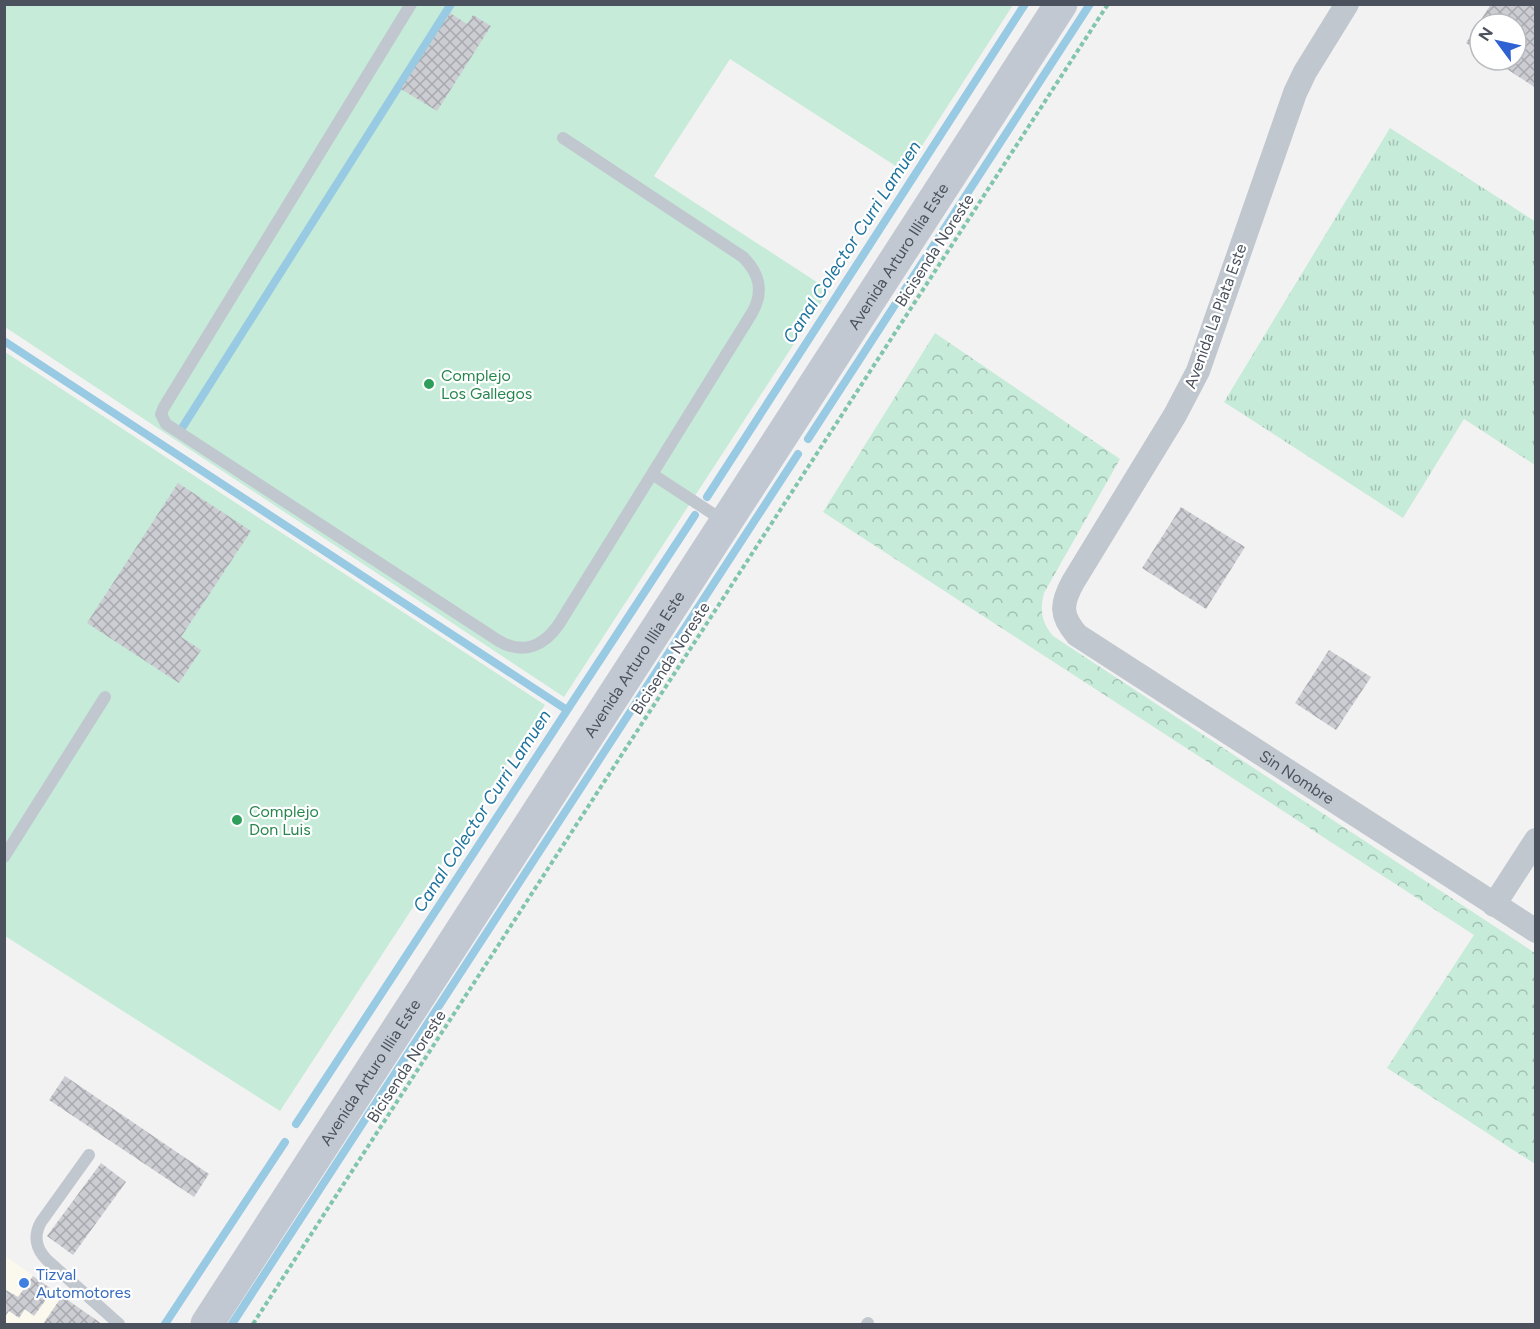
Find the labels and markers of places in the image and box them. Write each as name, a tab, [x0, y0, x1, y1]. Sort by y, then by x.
place label: Complejo Los Gallegos	[441, 366, 532, 403]
marker: Complejo Los Gallegos	[422, 377, 436, 391]
place label: Complejo Don Luis	[249, 802, 319, 839]
marker: Complejo Don Luis	[230, 813, 244, 827]
place label: Tizval Automotores	[36, 1265, 131, 1302]
marker: Tizval Automotores	[17, 1276, 31, 1290]

